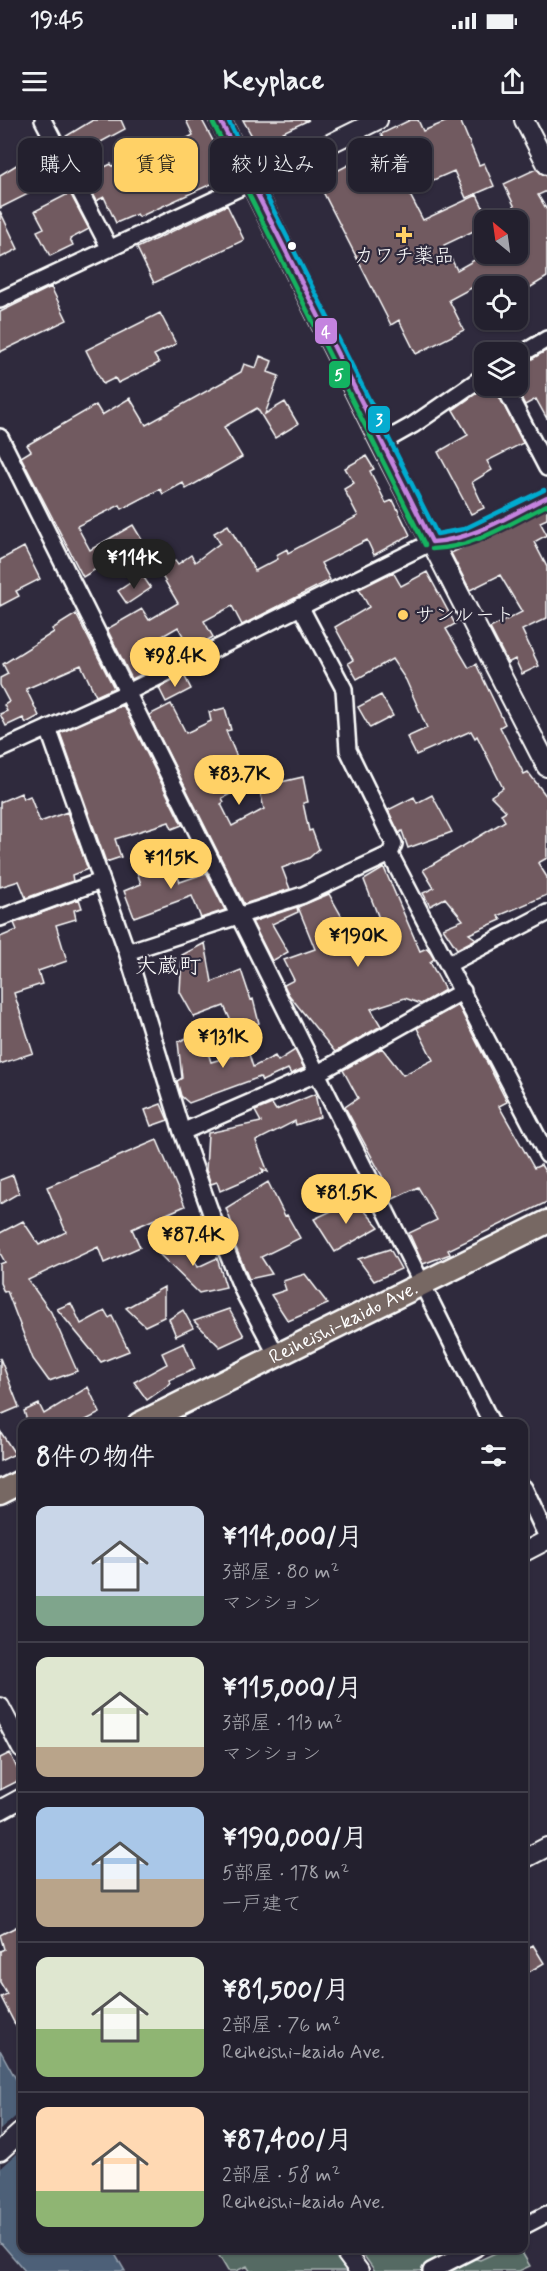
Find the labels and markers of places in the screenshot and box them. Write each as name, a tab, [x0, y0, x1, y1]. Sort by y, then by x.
marker: カワチ薬品	[397, 228, 411, 242]
unlabelled marker	[286, 240, 298, 252]
place label: カワチ薬品	[354, 243, 454, 270]
pin: ¥114K	[92, 539, 176, 590]
place label: サンルート	[415, 602, 515, 629]
marker: サンルート	[396, 608, 410, 622]
pin: ¥98.4K	[126, 637, 224, 688]
pin: ¥83.7K	[190, 755, 288, 806]
pin: ¥115K	[129, 839, 213, 890]
pin: ¥190K	[316, 917, 400, 968]
pin: ¥131K	[181, 1018, 265, 1069]
pin: ¥81.5K	[297, 1174, 395, 1225]
pin: ¥87.4K	[144, 1216, 242, 1267]

